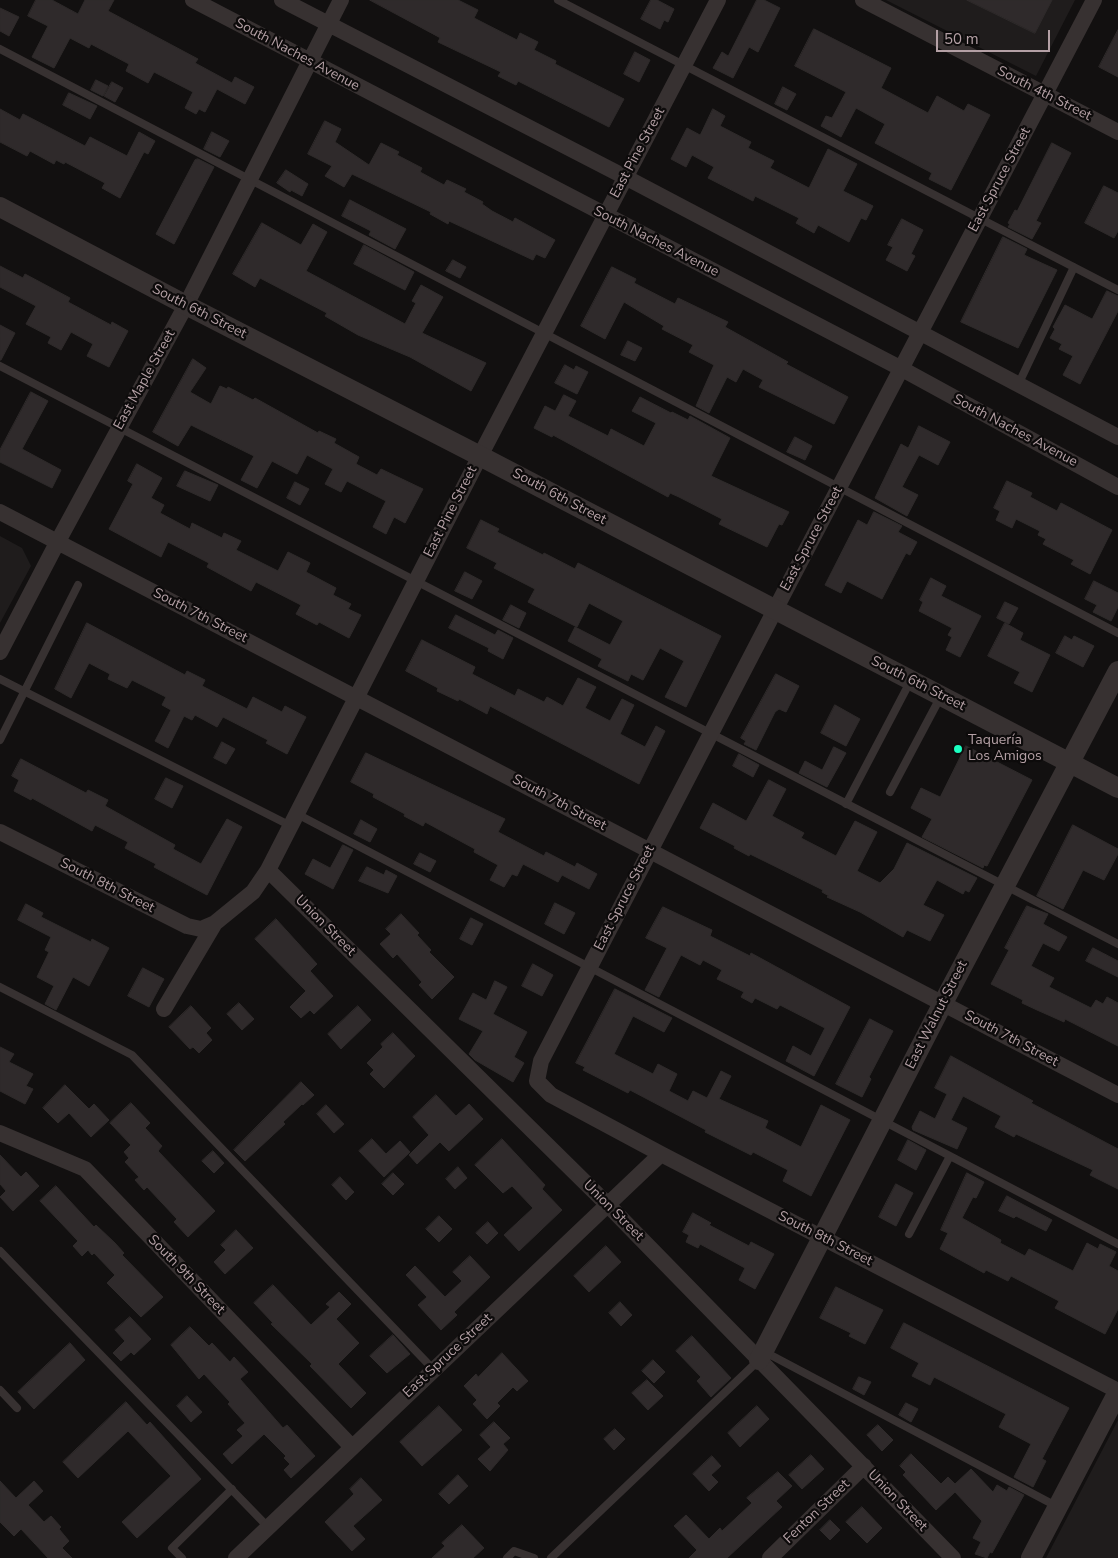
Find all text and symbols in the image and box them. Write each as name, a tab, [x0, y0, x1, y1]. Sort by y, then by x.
street label: South Naches Avenue	[232, 15, 362, 95]
scale bar	[938, 20, 1052, 52]
text: 50 m	[944, 29, 979, 49]
street label: South 4th Street	[994, 63, 1094, 125]
street label: East Pine Street	[607, 105, 669, 201]
street label: East Spruce Street	[965, 125, 1035, 235]
street label: South Naches Avenue	[591, 203, 721, 281]
street label: South 6th Street	[149, 281, 249, 343]
street label: East Maple Street	[111, 327, 179, 433]
street label: South Naches Avenue	[950, 391, 1080, 471]
street label: East Pine Street	[421, 464, 481, 560]
street label: South 6th Street	[509, 465, 609, 529]
street label: East Spruce Street	[777, 484, 847, 594]
street label: South 7th Street	[150, 585, 250, 647]
street label: South 6th Street	[868, 653, 968, 715]
place label: Taquería Los Amigos	[968, 733, 1042, 766]
marker: Taquería Los Amigos	[952, 743, 964, 755]
street label: South 7th Street	[509, 771, 609, 835]
street label: East Spruce Street	[591, 843, 659, 953]
street label: South 8th Street	[57, 855, 157, 917]
street label: Union Street	[291, 892, 359, 960]
street label: East Walnut Street	[902, 958, 972, 1072]
street label: South 7th Street	[961, 1007, 1061, 1071]
street label: Union Street	[579, 1177, 647, 1245]
street label: South 8th Street	[775, 1208, 875, 1270]
street label: South 9th Street	[144, 1232, 228, 1318]
street label: East Spruce Street	[400, 1310, 496, 1402]
street label: Union Street	[864, 1467, 930, 1535]
street label: Fenton Street	[781, 1476, 853, 1548]

